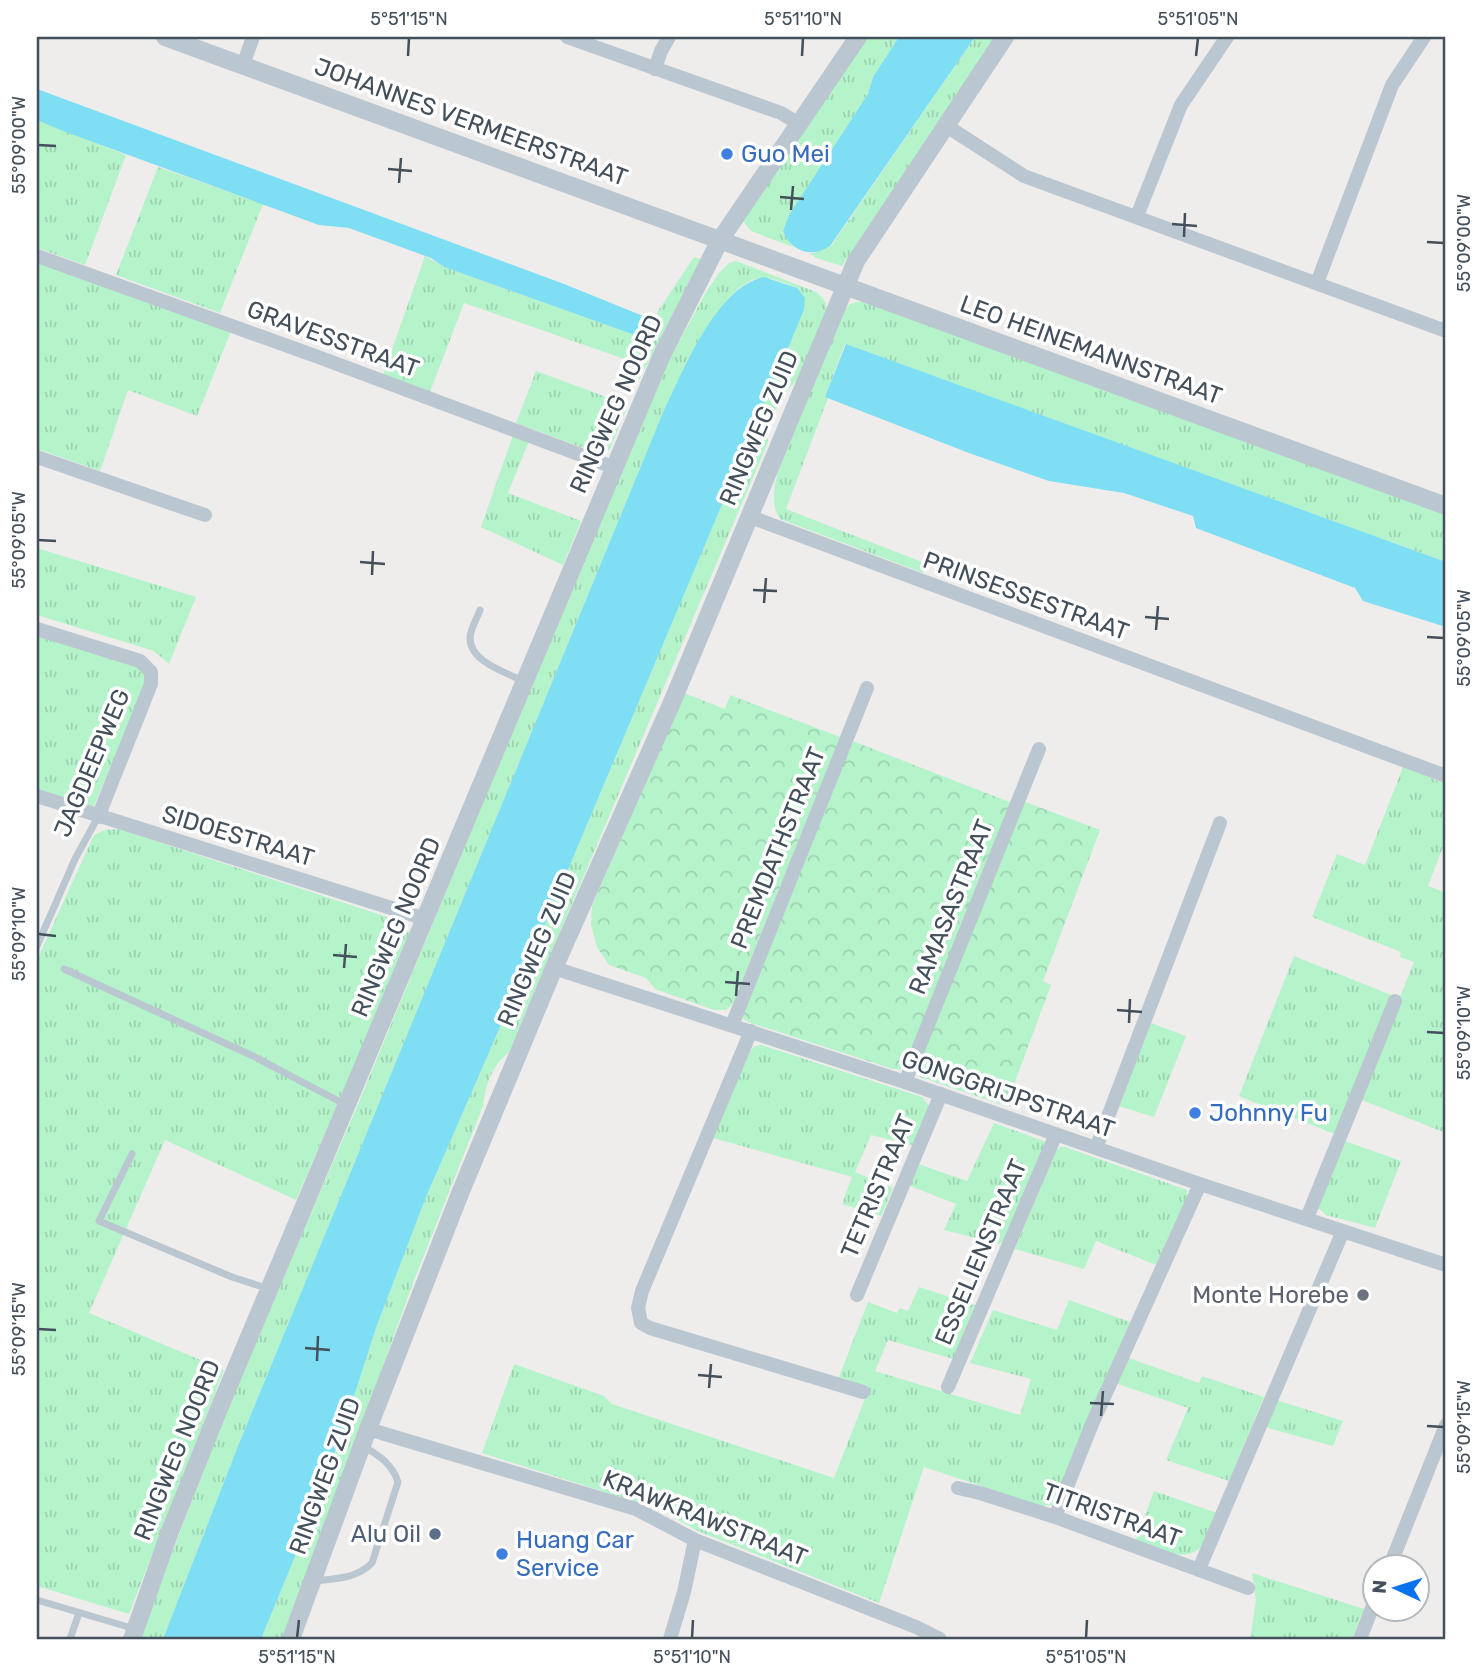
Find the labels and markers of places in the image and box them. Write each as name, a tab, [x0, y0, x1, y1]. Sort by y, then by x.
place label: Guo Mei	[741, 140, 830, 168]
marker: Guo Mei	[719, 146, 735, 162]
place label: Johnny Fu	[1209, 1099, 1328, 1127]
marker: Johnny Fu	[1187, 1105, 1203, 1121]
place label: Monte Horebe	[1192, 1281, 1349, 1309]
marker: Monte Horebe	[1355, 1287, 1371, 1303]
place label: Alu Oil	[351, 1520, 421, 1548]
marker: Alu Oil	[427, 1526, 443, 1542]
place label: Huang Car Service	[516, 1526, 634, 1582]
marker: Huang Car Service	[494, 1546, 510, 1562]

